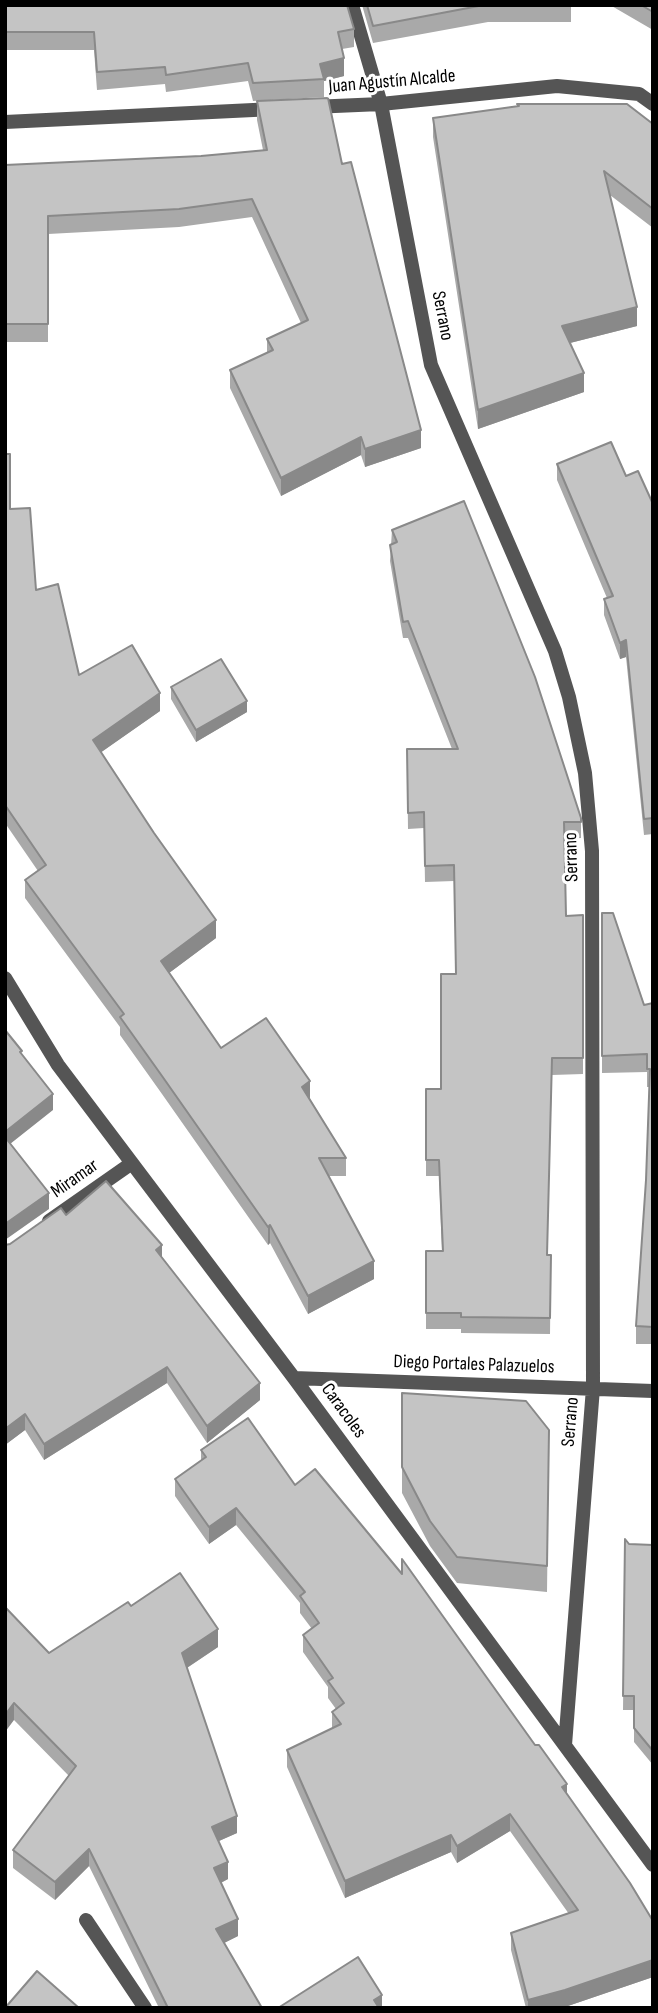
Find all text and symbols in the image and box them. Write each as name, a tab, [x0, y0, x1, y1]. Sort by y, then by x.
street label: Juan Agustín Alcalde	[328, 65, 456, 99]
street label: Serrano	[426, 289, 458, 343]
street label: Serrano	[560, 832, 584, 882]
street label: Miramar	[47, 1155, 103, 1203]
street label: Diego Portales Palazuelos	[393, 1351, 555, 1379]
street label: Caracoles	[316, 1379, 370, 1443]
street label: Serrano	[557, 1396, 585, 1448]

